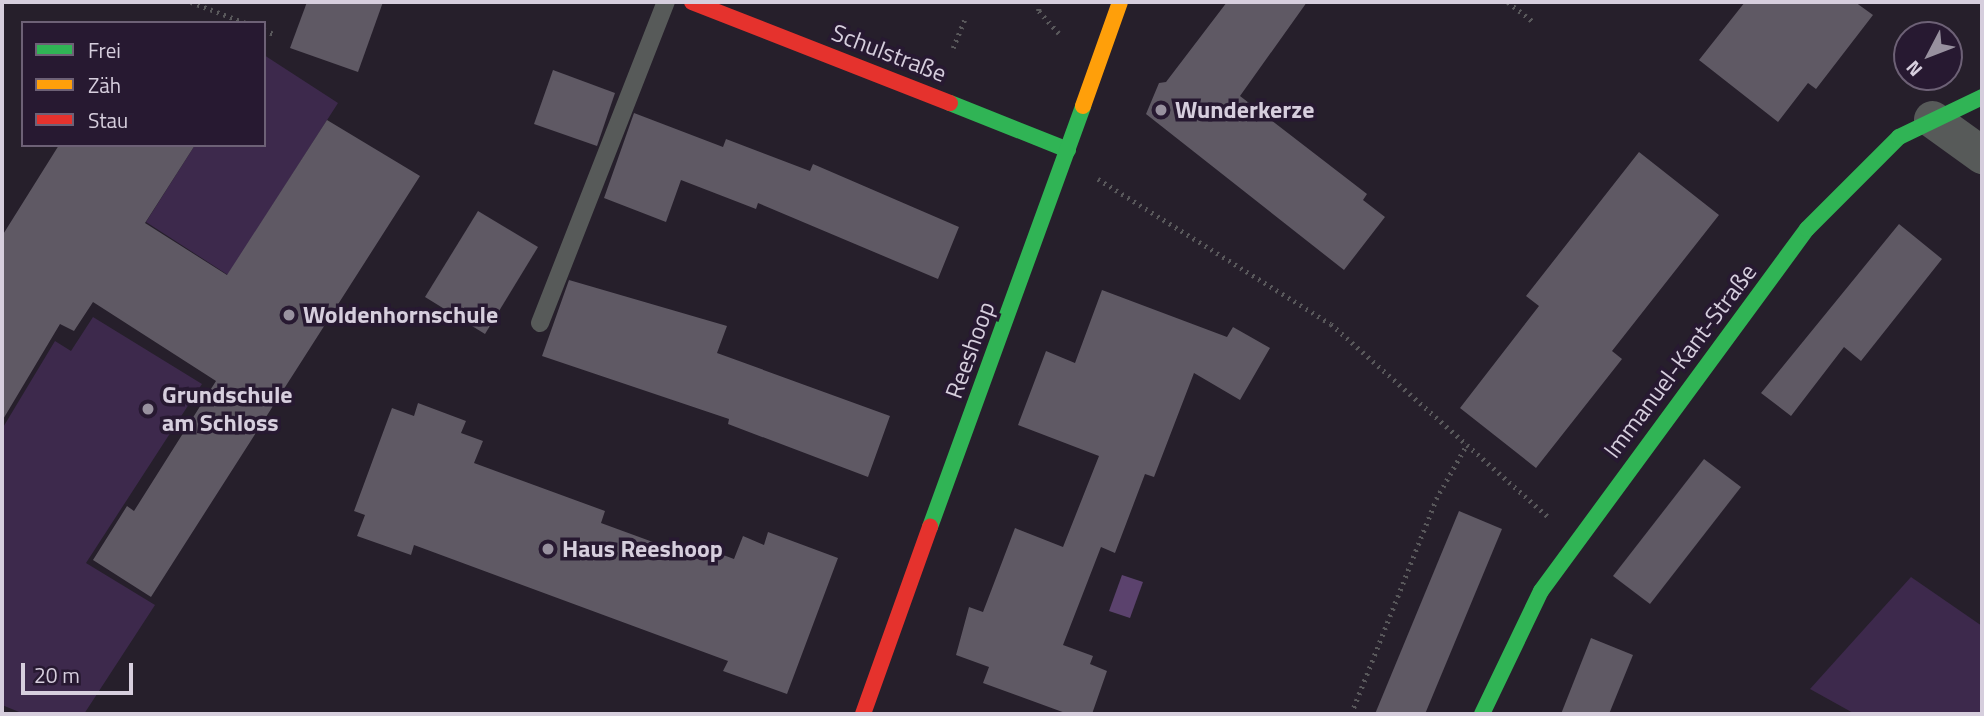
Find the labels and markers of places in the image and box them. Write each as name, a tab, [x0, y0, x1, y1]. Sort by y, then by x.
place label: Wunderkerze	[1175, 96, 1314, 124]
marker: Wunderkerze	[1153, 102, 1169, 118]
place label: Woldenhornschule	[303, 301, 498, 329]
marker: Woldenhornschule	[281, 307, 297, 323]
place label: Grundschule am Schloss	[162, 381, 293, 437]
marker: Grundschule am Schloss	[140, 401, 156, 417]
place label: Haus Reeshoop	[562, 535, 723, 563]
marker: Haus Reeshoop	[540, 541, 556, 557]

